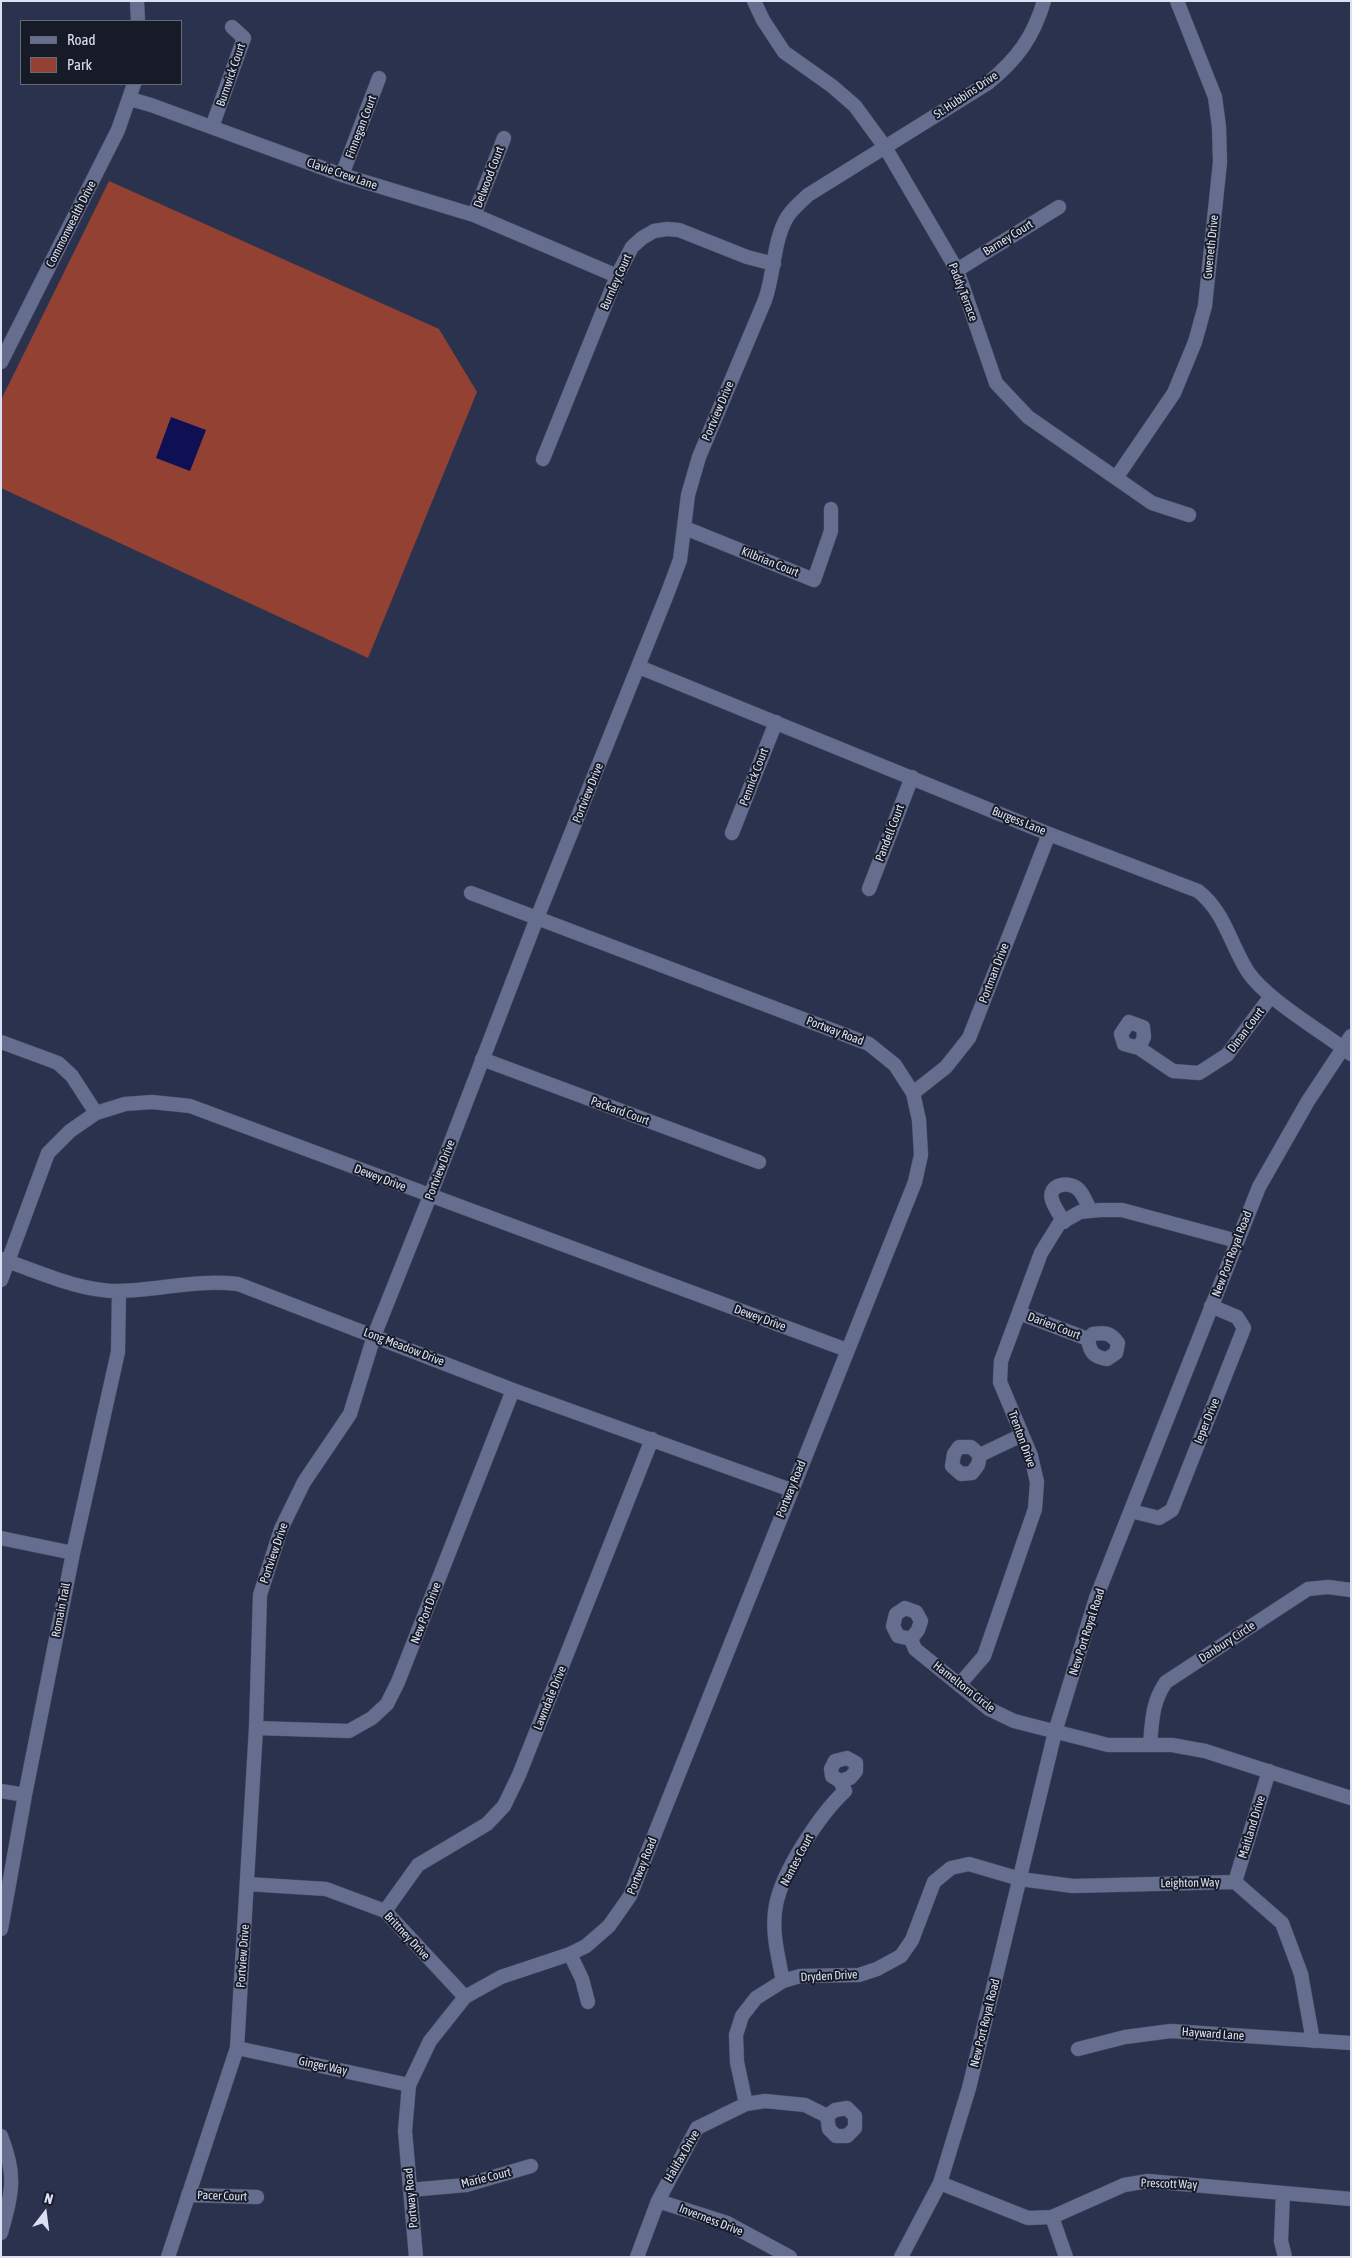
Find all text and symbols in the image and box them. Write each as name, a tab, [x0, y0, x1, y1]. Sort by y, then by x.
legend	[20, 20, 182, 85]
text: Road	[67, 31, 96, 48]
street label: Burnwick Court	[213, 42, 249, 108]
text: Park	[67, 56, 92, 73]
street label: St. Hubbins Drive	[931, 68, 1001, 122]
street label: Finnegan Court	[342, 93, 380, 161]
street label: Delwood Court	[471, 144, 507, 210]
street label: Clavie Crew Lane	[305, 155, 379, 193]
street label: Commonwealth Drive	[43, 178, 99, 270]
street label: Gweneth Drive	[1200, 214, 1222, 280]
street label: Barney Court	[980, 217, 1036, 259]
street label: Burnley Court	[597, 252, 635, 312]
street label: Paddy Terrace	[945, 261, 981, 323]
street label: Portview Drive	[699, 379, 737, 443]
street label: Kilbrian Court	[739, 544, 801, 580]
street label: Pennick Court	[736, 746, 772, 808]
street label: Portview Drive	[569, 761, 607, 825]
street label: Pandell Court	[873, 802, 907, 864]
street label: Burgess Lane	[990, 804, 1048, 838]
street label: Portman Drive	[976, 941, 1012, 1005]
street label: Dinan Court	[1225, 1005, 1267, 1055]
street label: Portway Road	[804, 1013, 866, 1049]
street label: Packard Court	[589, 1094, 651, 1128]
street label: Portview Drive	[422, 1138, 458, 1202]
street label: Dewey Drive	[352, 1162, 408, 1194]
street label: New Port Royal Road	[1209, 1209, 1255, 1299]
street label: Dewey Drive	[732, 1302, 788, 1334]
street label: Darien Court	[1026, 1309, 1082, 1343]
street label: Long Meadow Drive	[362, 1325, 446, 1369]
street label: Ieper Drive	[1191, 1396, 1223, 1446]
street label: Trenton Drive	[1005, 1409, 1039, 1469]
street label: Portway Road	[773, 1458, 809, 1520]
street label: Portview Drive	[257, 1521, 291, 1585]
street label: New Port Drive	[408, 1580, 444, 1646]
street label: Romain Trail	[49, 1581, 73, 1639]
street label: New Port Royal Road	[1066, 1587, 1108, 1677]
street label: Danbury Circle	[1196, 1618, 1258, 1666]
street label: Hameltorn Circle	[930, 1658, 998, 1716]
street label: Lawndale Drive	[531, 1664, 569, 1732]
street label: Maitland Drive	[1236, 1794, 1268, 1860]
street label: Nantes Court	[777, 1832, 817, 1888]
street label: Portway Road	[624, 1835, 660, 1897]
street label: Leighton Way	[1160, 1875, 1220, 1891]
street label: Brittney Drive	[381, 1909, 433, 1963]
street label: Portview Drive	[234, 1924, 252, 1988]
street label: Dryden Drive	[800, 1967, 858, 1985]
street label: New Port Royal Road	[967, 1977, 1003, 2069]
street label: Hayward Lane	[1181, 2025, 1245, 2043]
street label: Ginger Way	[297, 2054, 349, 2078]
street label: Halifax Drive	[661, 2128, 703, 2184]
street label: Marie Court	[460, 2165, 512, 2191]
street label: Portway Road	[401, 2167, 421, 2229]
street label: Prescott Way	[1140, 2176, 1198, 2192]
north arrow	[20, 2188, 70, 2238]
street label: Pacer Court	[197, 2188, 247, 2204]
text: N	[43, 2190, 55, 2207]
street label: Inverness Drive	[677, 2201, 745, 2239]

